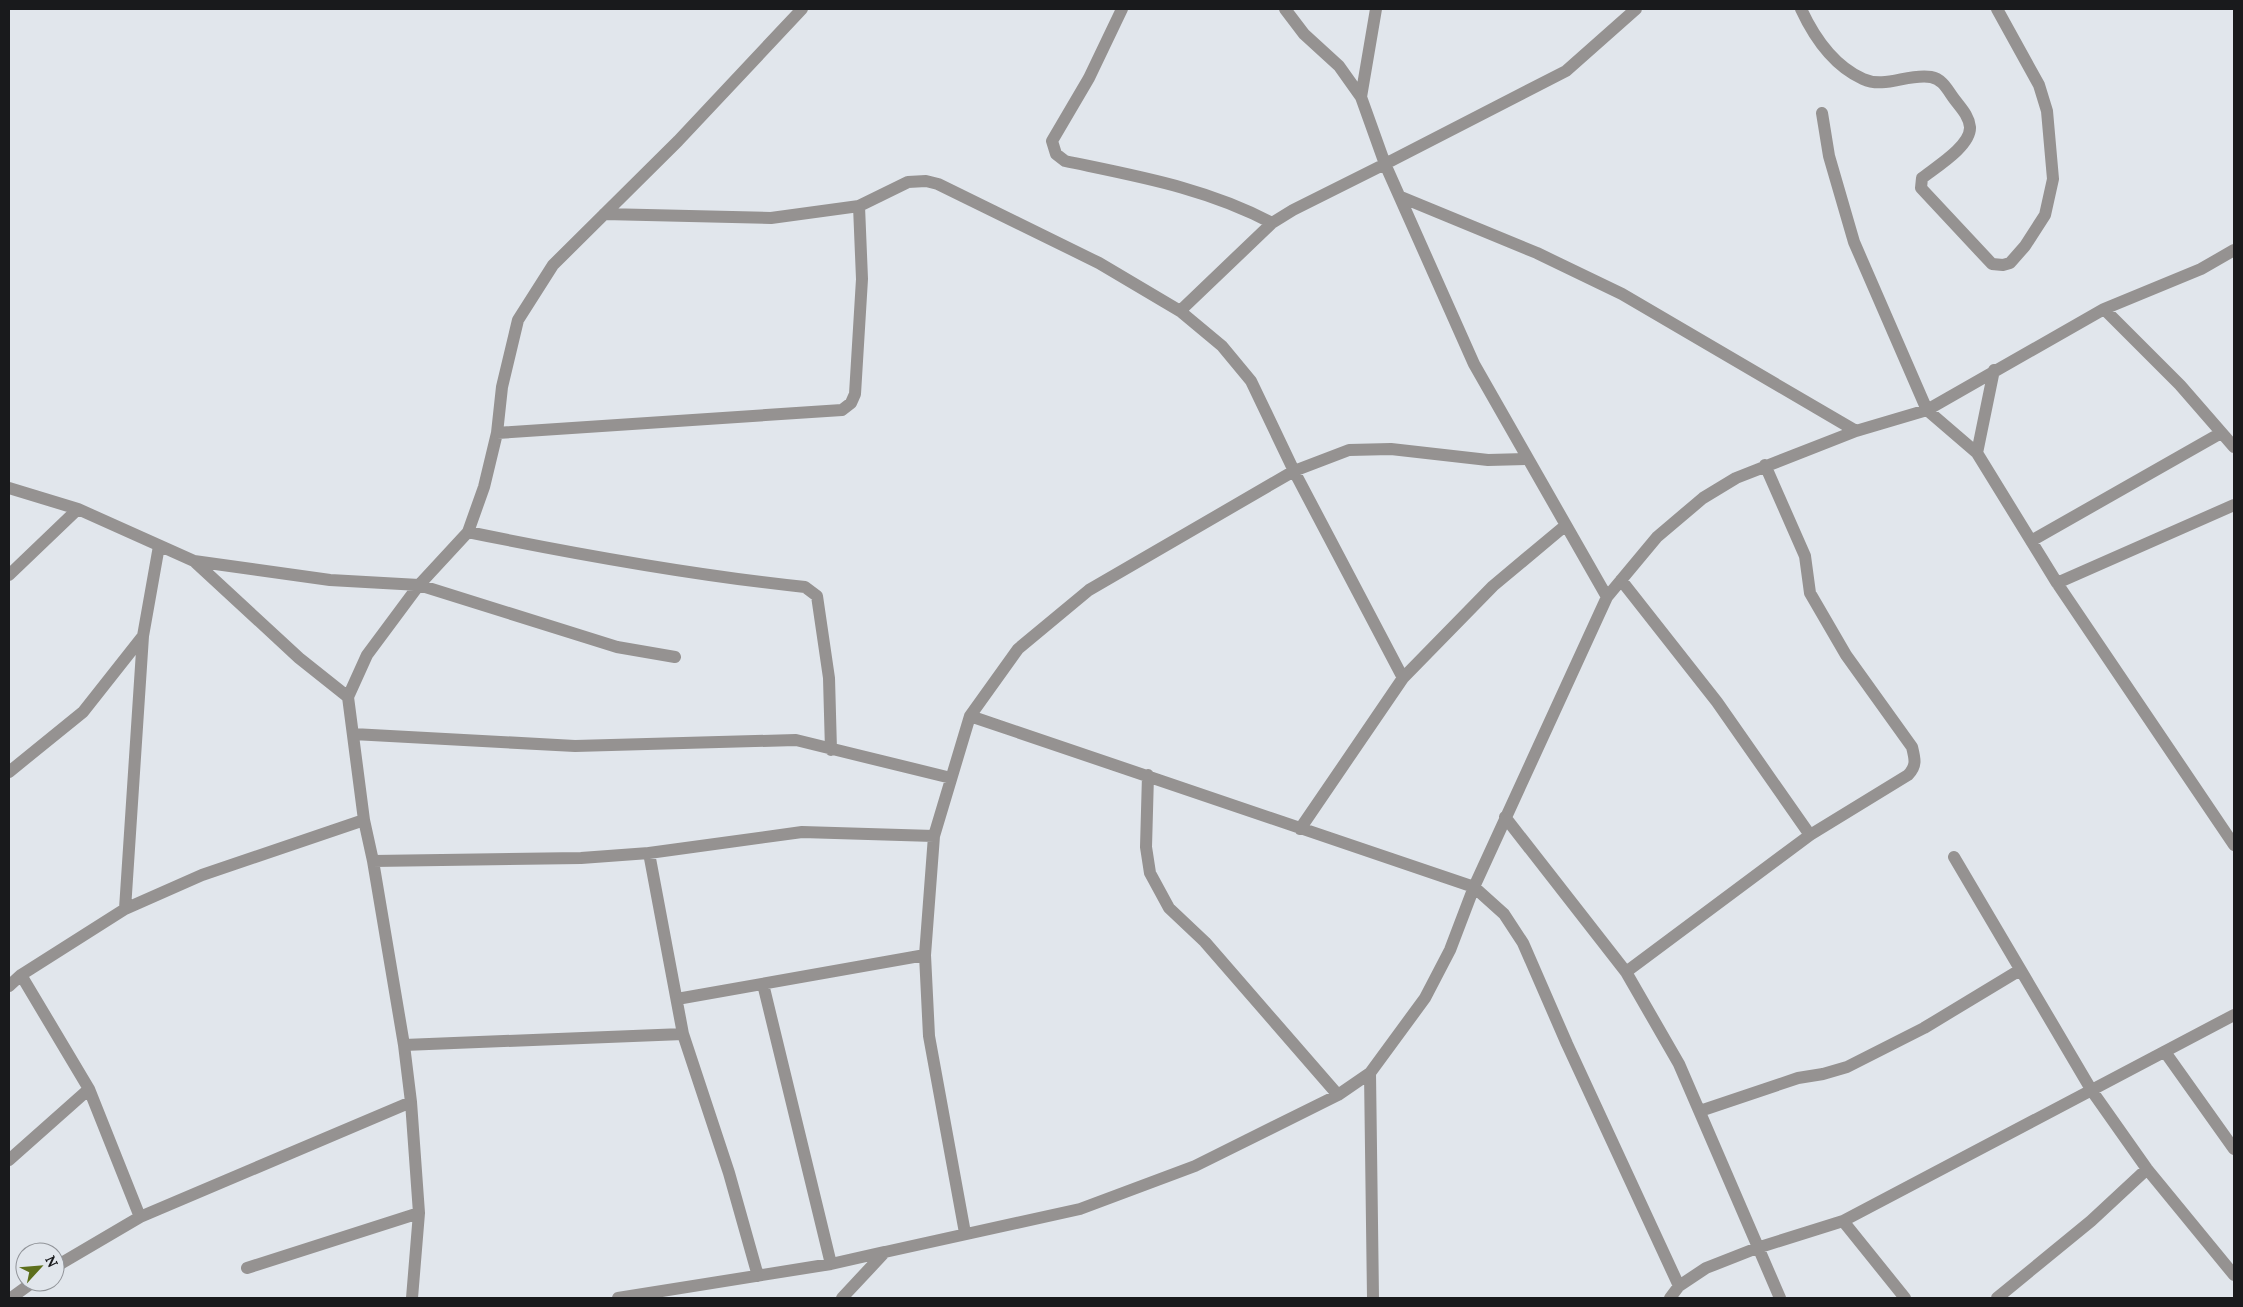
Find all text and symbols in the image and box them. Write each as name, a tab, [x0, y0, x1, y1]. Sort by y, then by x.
north arrow	[15, 1242, 65, 1292]
text: N	[41, 1252, 62, 1270]

